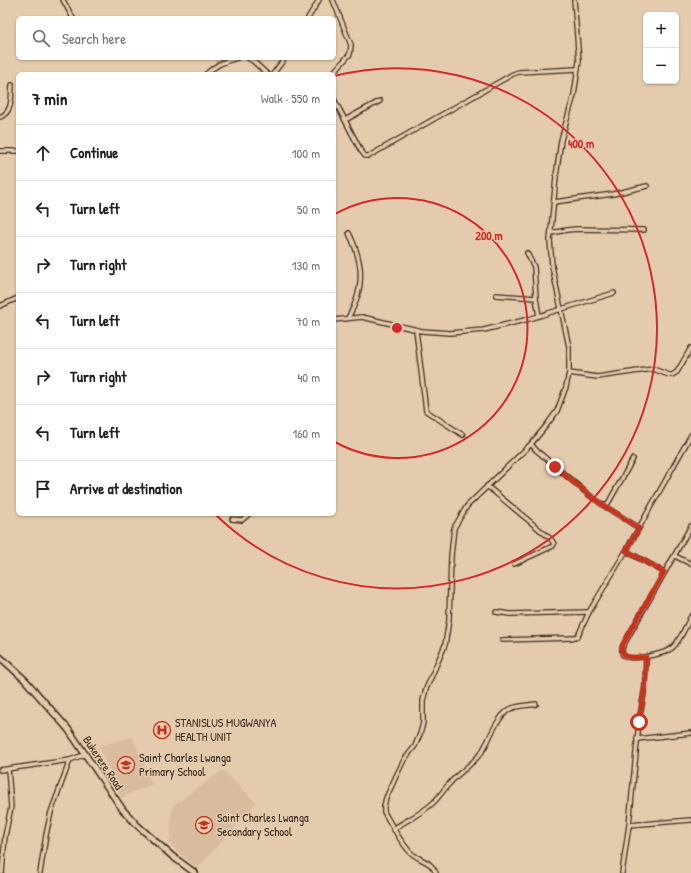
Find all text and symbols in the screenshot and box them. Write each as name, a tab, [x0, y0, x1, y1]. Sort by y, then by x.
map controls	[643, 12, 679, 84]
button: +	[643, 12, 679, 48]
search box	[16, 16, 336, 60]
icon: search	[30, 27, 52, 49]
text: Search here	[62, 28, 126, 49]
button: −	[643, 48, 679, 84]
text: 7 min	[32, 87, 67, 110]
text: Walk · 550 m	[261, 89, 320, 107]
text: 400 m	[568, 135, 594, 152]
icon: ahead	[32, 142, 54, 164]
text: Continue	[70, 142, 118, 163]
text: 100 m	[292, 144, 320, 162]
icon: left	[32, 198, 54, 220]
text: Turn left	[70, 198, 120, 219]
text: 50 m	[297, 200, 320, 218]
text: 200 m	[475, 227, 503, 244]
icon: right	[32, 254, 54, 276]
text: Turn right	[70, 254, 126, 275]
text: 130 m	[292, 256, 320, 274]
icon: left	[32, 310, 54, 332]
text: Turn left	[70, 310, 120, 331]
text: 70 m	[296, 312, 320, 330]
centre of rings	[390, 321, 404, 335]
icon: right	[32, 366, 54, 388]
text: Turn right	[70, 366, 126, 387]
text: 40 m	[297, 368, 320, 386]
icon: left	[32, 422, 54, 444]
text: Turn left	[70, 422, 120, 443]
text: 160 m	[292, 424, 320, 442]
route end	[546, 458, 564, 476]
icon: arrive	[32, 478, 54, 500]
text: Arrive at destination	[70, 478, 182, 499]
route start	[630, 713, 648, 731]
place label: STANISLUS MUGWANYA HEALTH UNIT	[175, 714, 276, 745]
hospital icon: STANISLUS MUGWANYA HEALTH UNIT	[152, 720, 172, 740]
street label: Bukerere Road	[79, 732, 128, 793]
place label: Saint Charles Lwanga Primary School	[139, 749, 231, 780]
school or university icon: Saint Charles Lwanga Primary School	[116, 755, 136, 775]
place label: Saint Charles Lwanga Secondary School	[217, 809, 309, 840]
school or university icon: Saint Charles Lwanga Secondary School	[194, 815, 214, 835]

